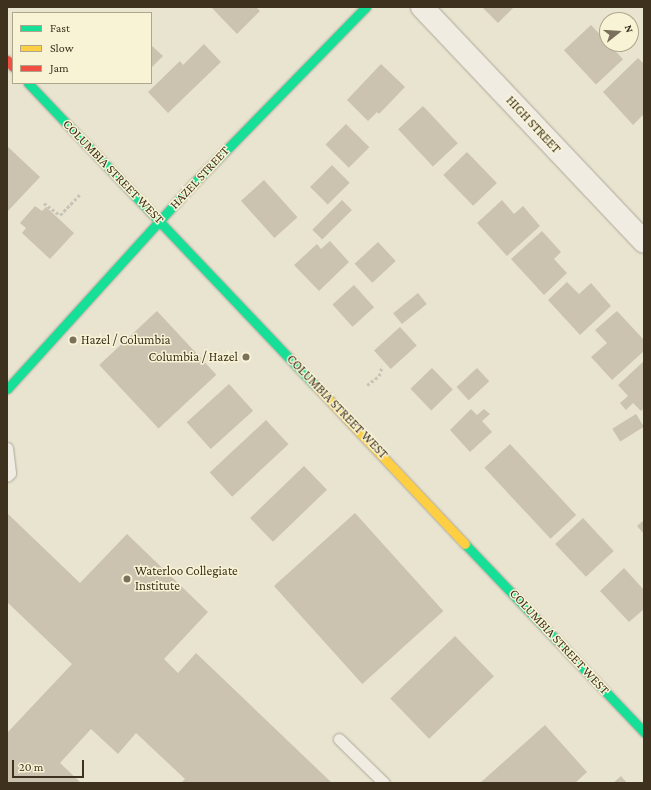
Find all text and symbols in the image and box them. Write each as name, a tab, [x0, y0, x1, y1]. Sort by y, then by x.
legend	[12, 12, 152, 84]
north arrow	[599, 12, 639, 52]
text: Fast	[50, 21, 70, 35]
text: N	[623, 23, 636, 34]
text: Slow	[50, 41, 74, 55]
text: Jam	[50, 61, 69, 75]
street label: HIGH STREET	[502, 93, 564, 157]
street label: COLUMBIA STREET WEST	[59, 117, 167, 227]
street label: HAZEL STREET	[167, 143, 233, 213]
place label: Hazel / Columbia	[81, 332, 171, 348]
marker: Hazel / Columbia	[68, 335, 78, 345]
place label: Columbia / Hazel	[148, 349, 238, 365]
marker: Columbia / Hazel	[241, 352, 251, 362]
street label: COLUMBIA STREET WEST	[283, 352, 391, 462]
place label: Waterloo Collegiate Institute	[135, 564, 238, 595]
marker: Waterloo Collegiate Institute	[122, 574, 132, 584]
street label: COLUMBIA STREET WEST	[506, 586, 612, 698]
scale bar	[14, 752, 86, 778]
text: 20 m	[19, 760, 43, 774]

